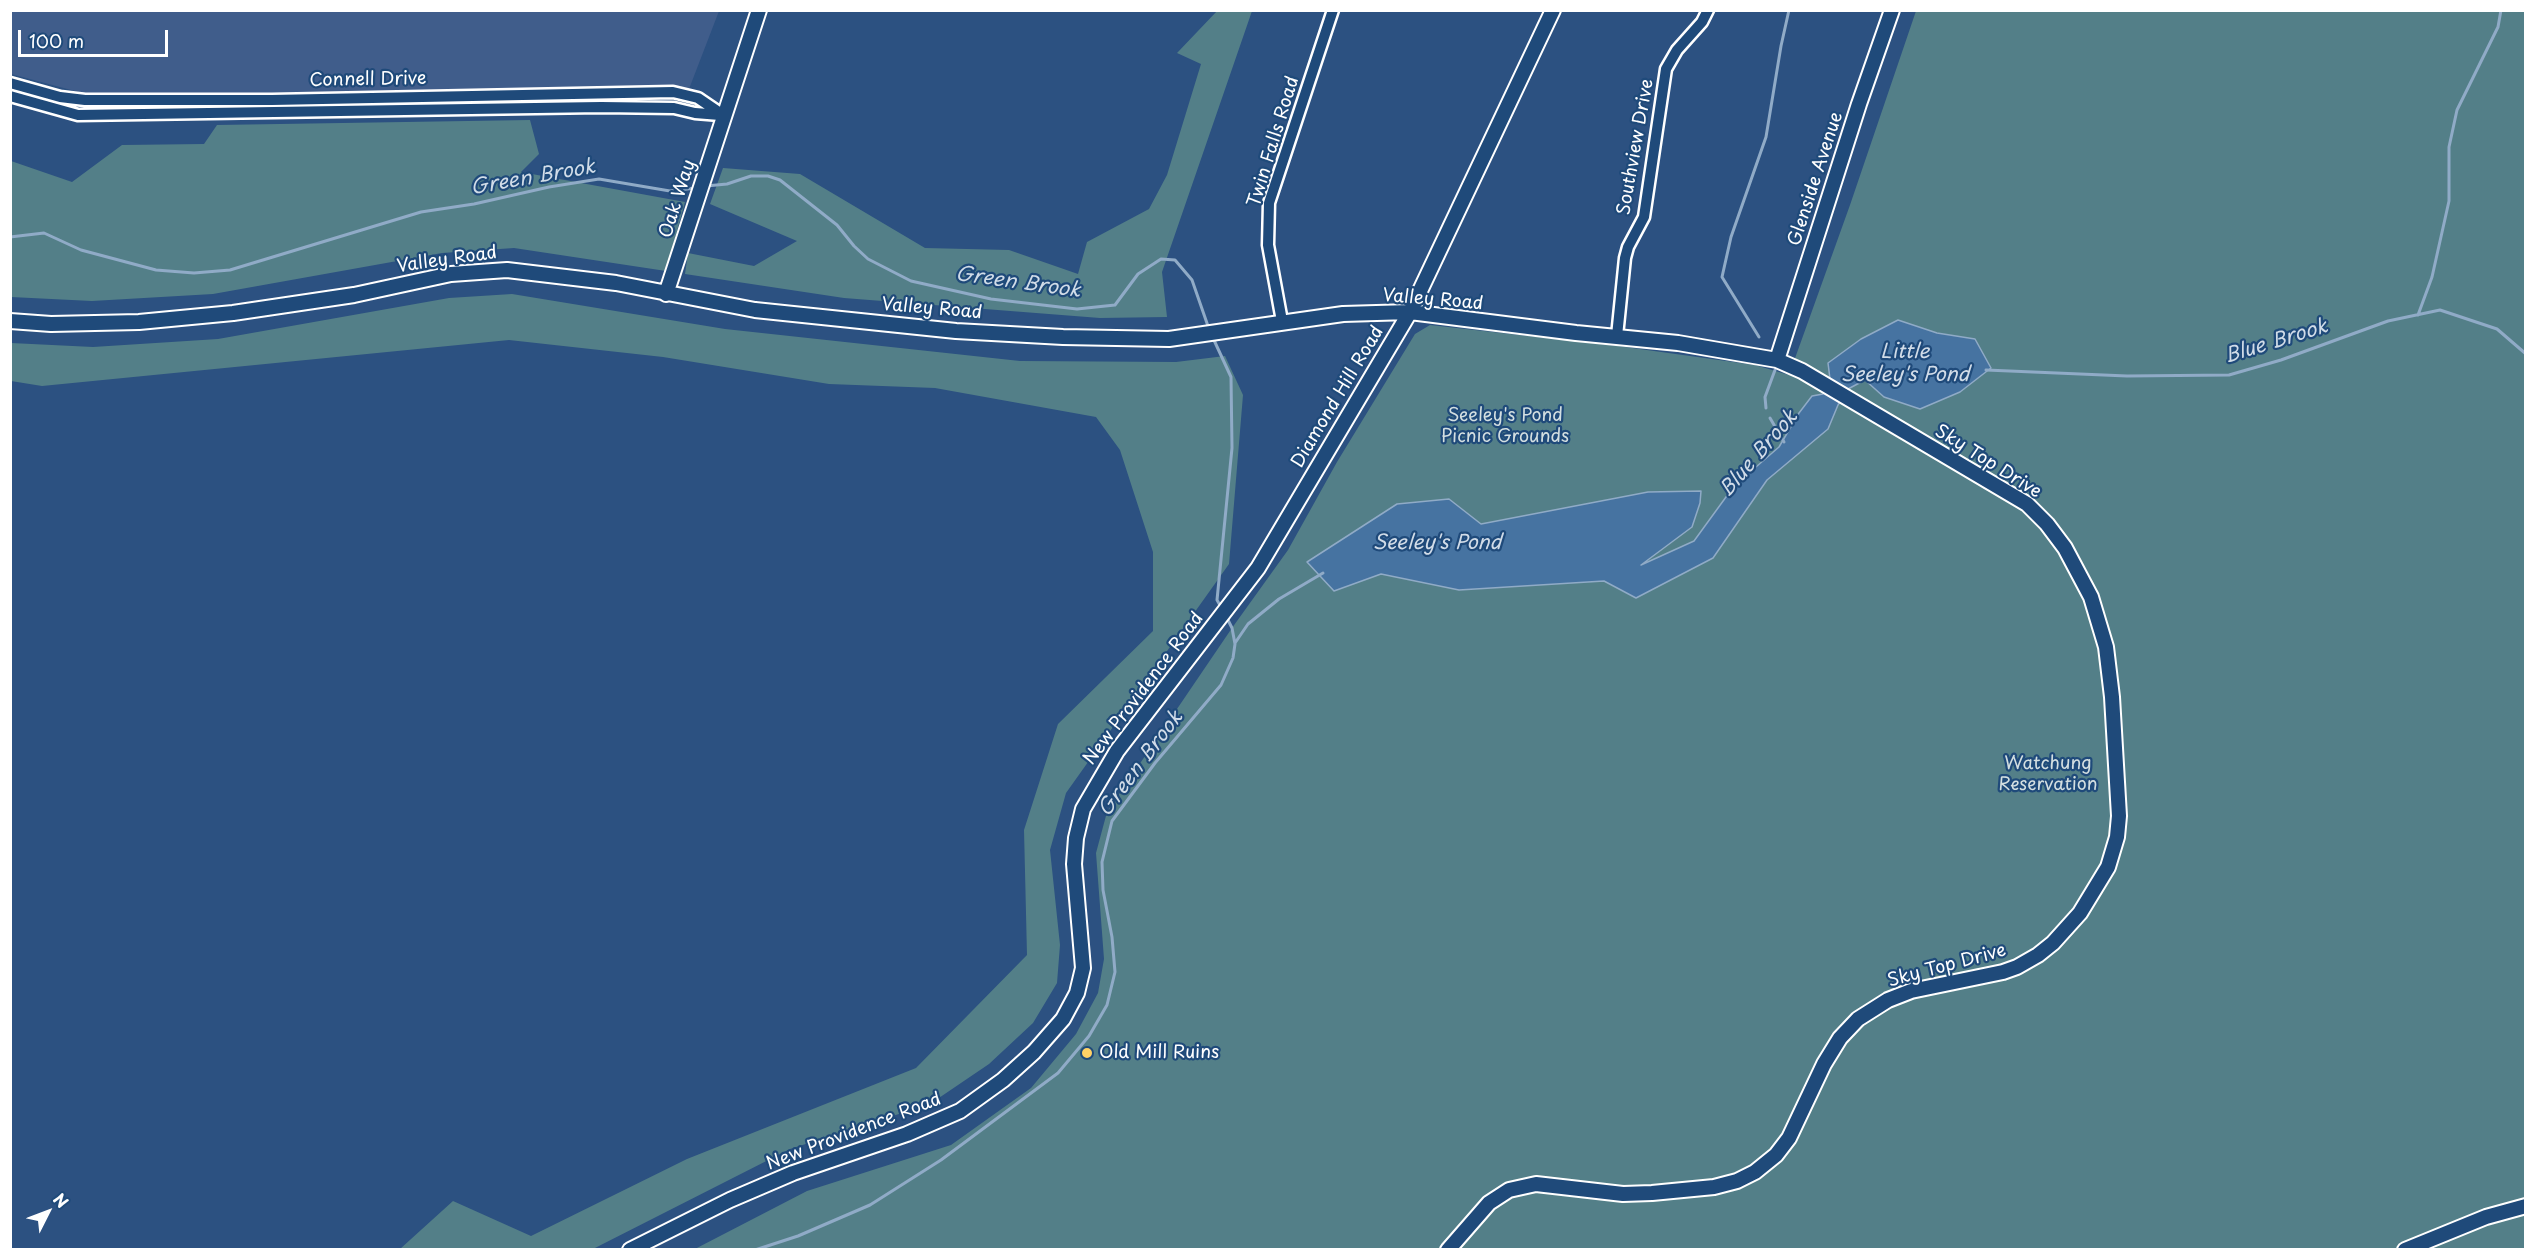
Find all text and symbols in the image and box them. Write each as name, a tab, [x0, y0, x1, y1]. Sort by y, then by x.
scale bar	[21, 18, 171, 56]
text: 100 m	[29, 27, 84, 54]
street label: Connell Drive	[309, 68, 427, 92]
street label: Twin Falls Road	[1244, 74, 1304, 210]
street label: Southview Drive	[1613, 77, 1659, 217]
street label: Glenside Avenue	[1784, 109, 1848, 249]
water label: Green Brook	[469, 155, 597, 201]
street label: Oak Way	[655, 157, 701, 241]
street label: Valley Road	[396, 242, 498, 278]
water label: Green Brook	[954, 262, 1082, 304]
street label: Valley Road	[1382, 285, 1484, 315]
street label: Valley Road	[881, 294, 983, 324]
water label: Blue Brook	[2221, 315, 2331, 369]
street label: Diamond Hill Road	[1287, 322, 1389, 472]
water label: Little Seeley's Pond	[1841, 340, 1969, 387]
park label: Seeley's Pond Picnic Grounds	[1441, 405, 1569, 448]
water label: Blue Brook	[1715, 406, 1803, 502]
street label: Sky Top Drive	[1931, 421, 2045, 503]
water label: Seeley's Pond	[1373, 531, 1501, 555]
street label: New Providence Road	[1080, 608, 1208, 770]
water label: Green Brook	[1093, 706, 1189, 822]
park label: Watchung Reservation	[1998, 753, 2098, 795]
street label: Sky Top Drive	[1886, 940, 2008, 992]
place label: Old Mill Ruins	[1099, 1042, 1219, 1064]
marker: Old Mill Ruins	[1080, 1046, 1094, 1060]
street label: New Providence Road	[763, 1089, 945, 1175]
north arrow	[18, 1182, 78, 1242]
text: N	[48, 1187, 75, 1213]

